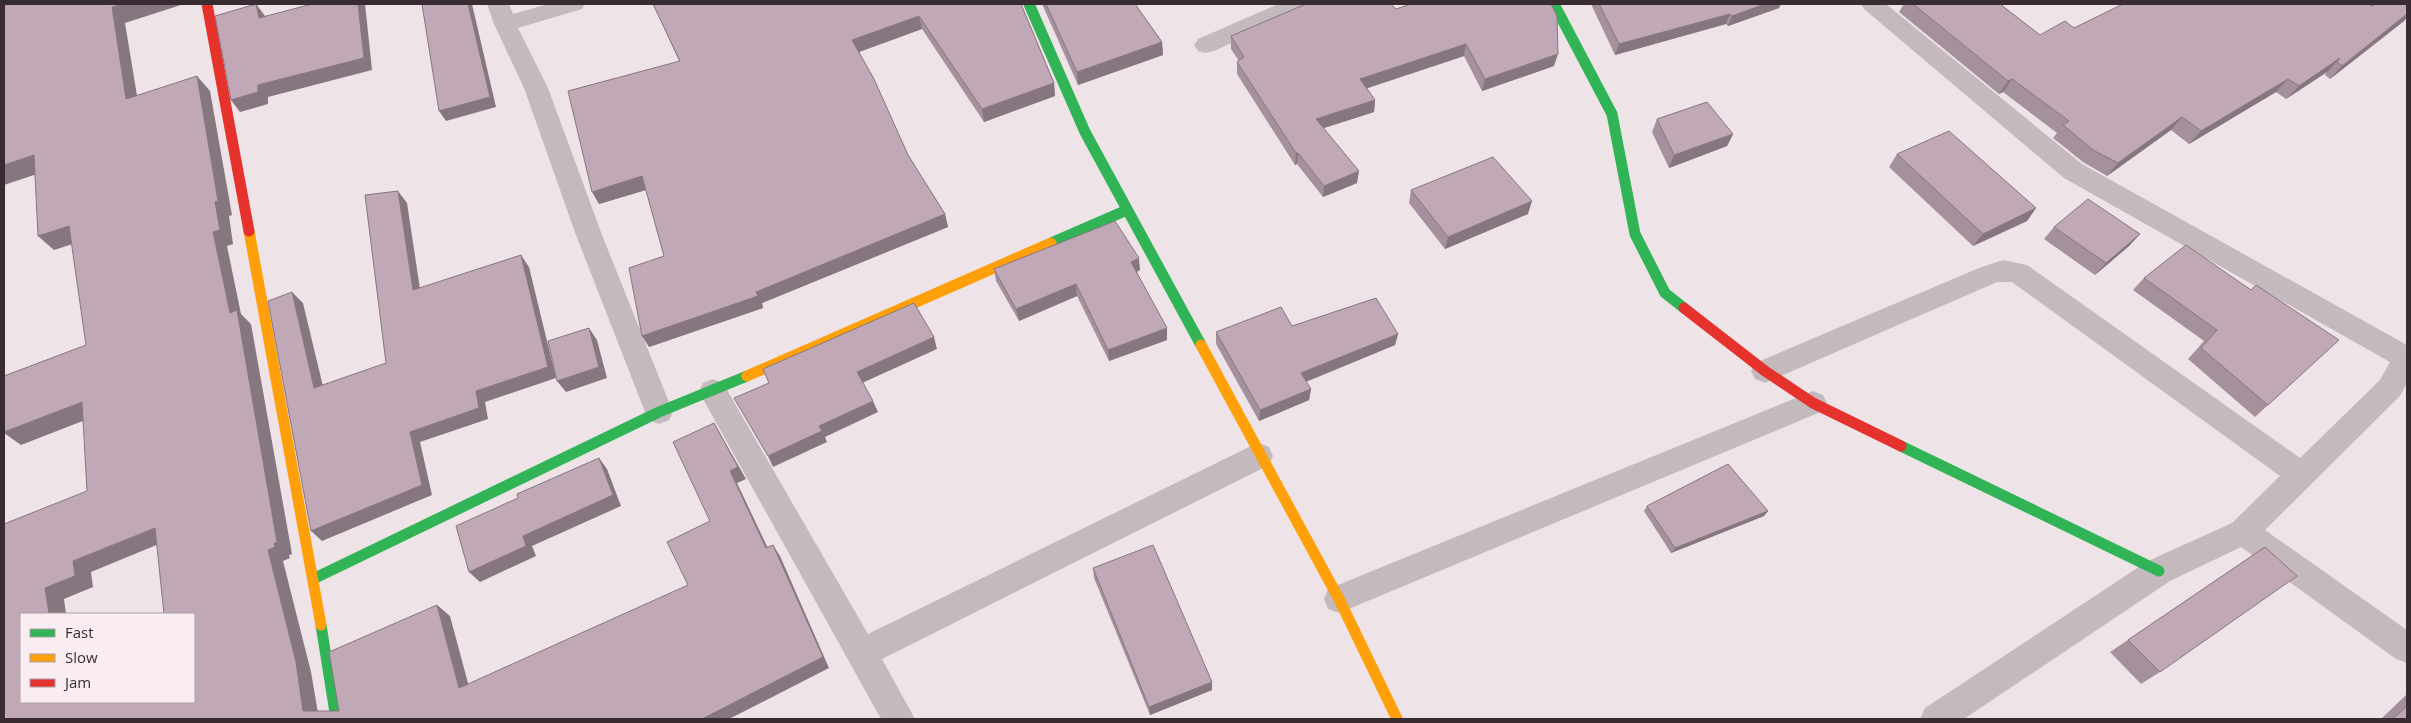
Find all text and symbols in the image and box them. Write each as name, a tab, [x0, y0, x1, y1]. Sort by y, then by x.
legend	[20, 613, 195, 703]
text: Fast	[65, 622, 94, 642]
text: Slow	[65, 647, 98, 667]
text: Jam	[63, 672, 91, 692]

